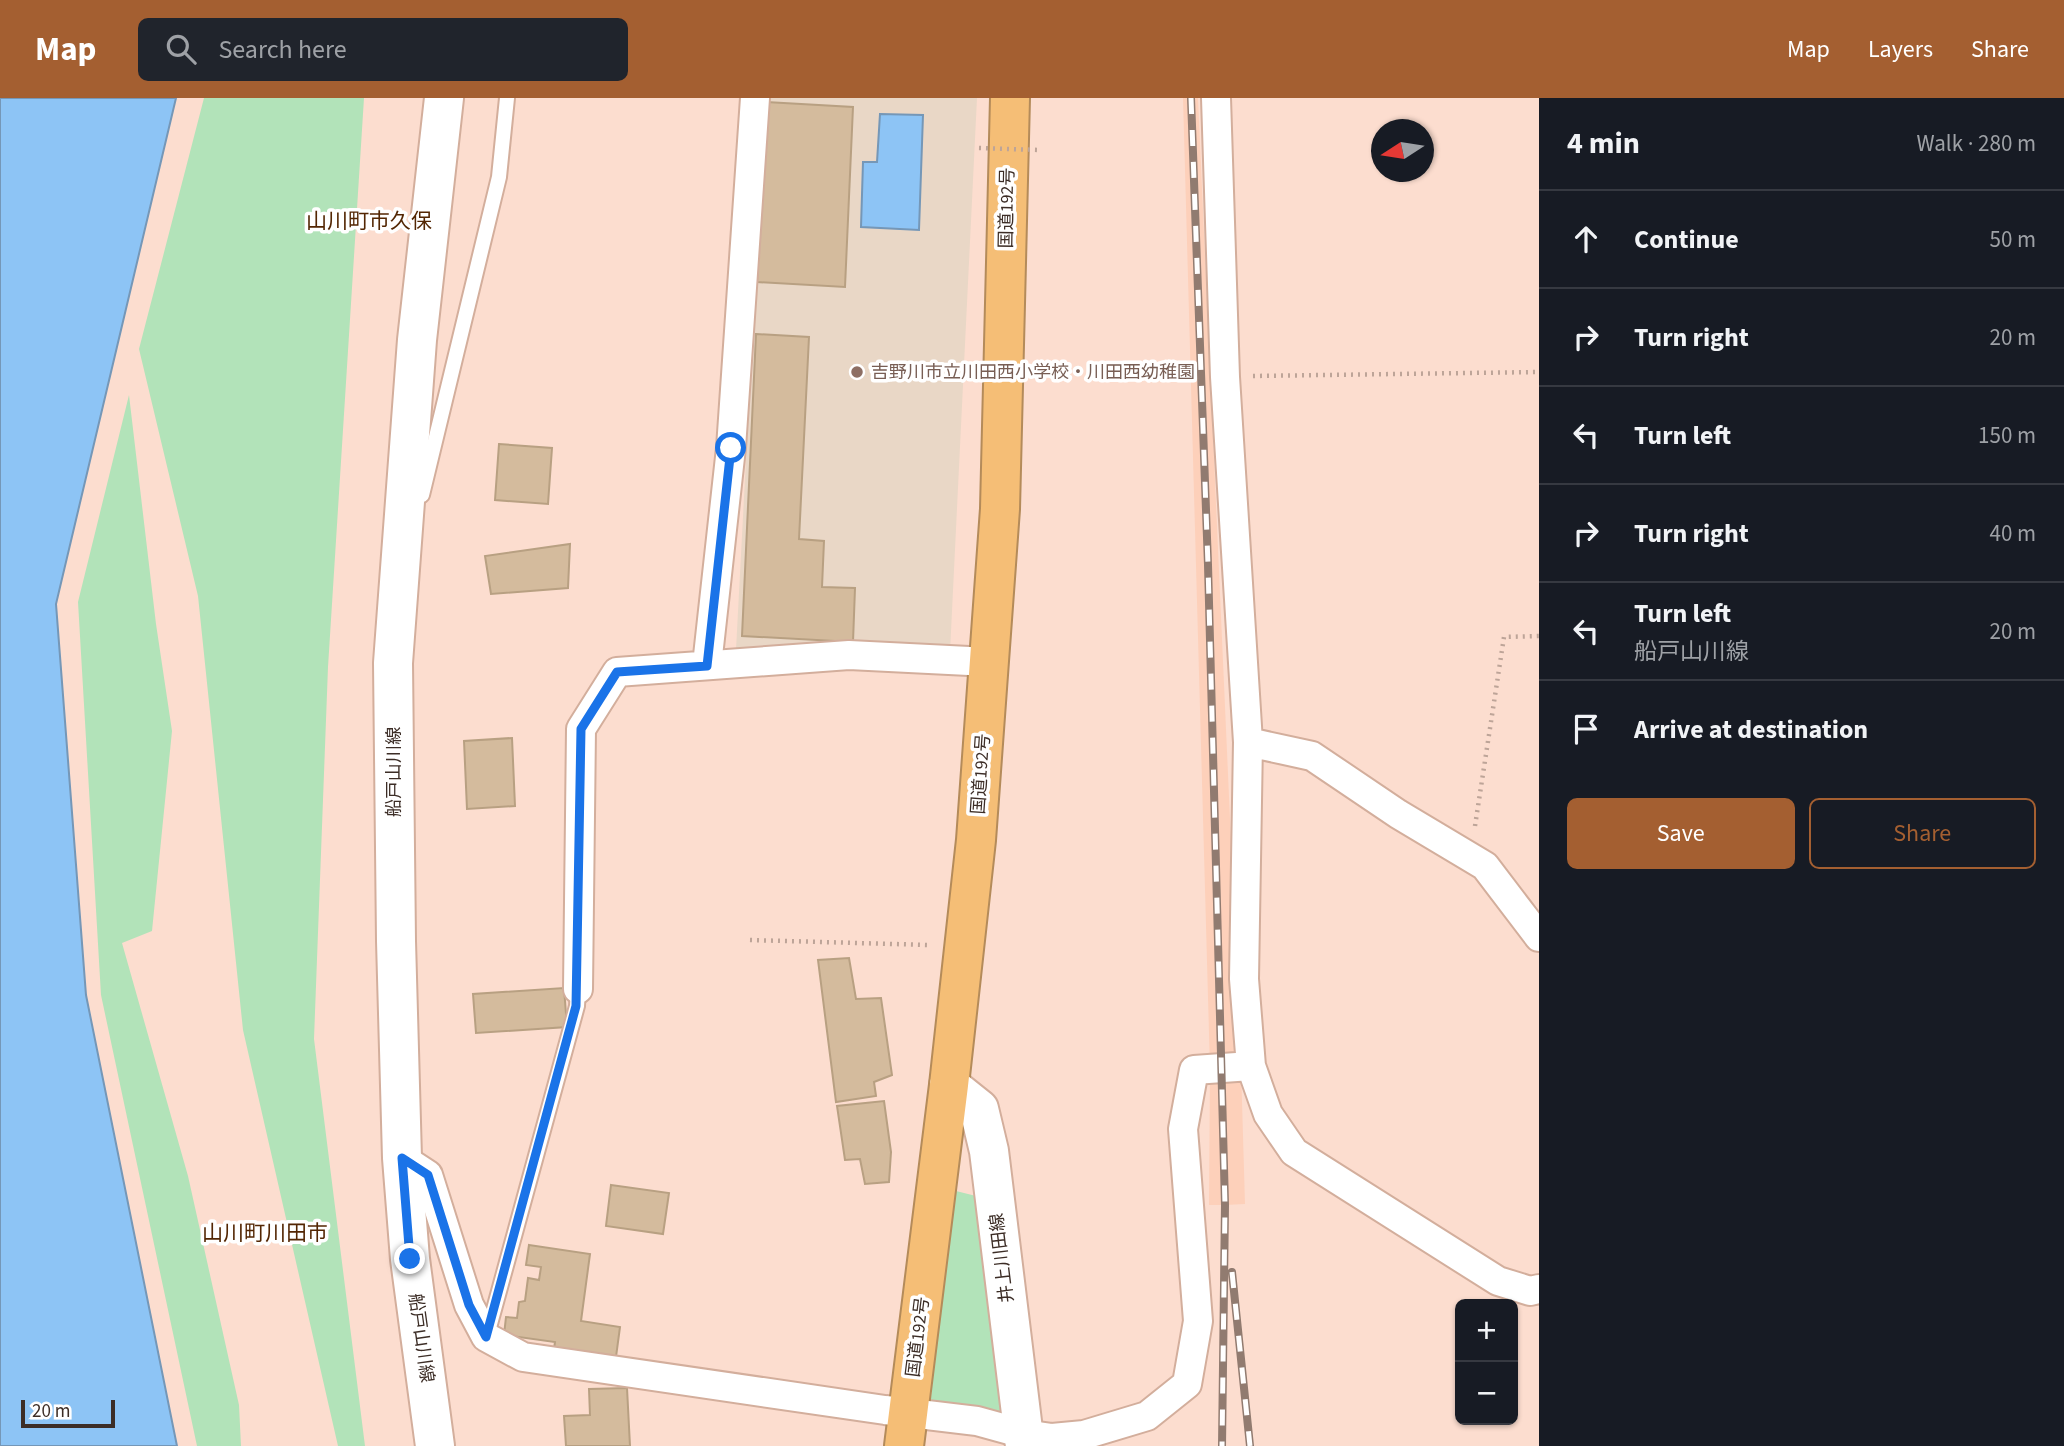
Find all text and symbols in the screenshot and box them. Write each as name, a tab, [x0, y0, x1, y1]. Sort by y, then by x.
search box	[138, 18, 628, 81]
text: Map	[35, 26, 96, 73]
icon: search	[162, 30, 200, 68]
text: Search here	[218, 31, 347, 68]
text: Map	[1787, 32, 1830, 67]
text: Layers	[1868, 32, 1933, 67]
text: Share	[1971, 32, 2029, 67]
north arrow	[1371, 119, 1434, 182]
text: 4 min	[1567, 122, 1640, 165]
text: Walk · 280 m	[1917, 127, 2036, 160]
street label: 国道192号	[994, 167, 1020, 249]
district label: 山川町市久保	[306, 206, 432, 236]
icon: ahead	[1567, 220, 1605, 258]
text: Continue	[1634, 221, 1739, 258]
text: 50 m	[1989, 223, 2036, 256]
icon: right	[1567, 318, 1605, 356]
text: Turn right	[1634, 319, 1749, 356]
text: 20 m	[1989, 321, 2036, 354]
place label: 吉野川市立川田西小学校・川田西幼稚園	[871, 360, 1195, 385]
marker: 吉野川市立川田西小学校・川田西幼稚園	[849, 364, 865, 380]
icon: left	[1567, 416, 1605, 454]
text: Turn left	[1634, 417, 1731, 454]
text: 150 m	[1978, 419, 2036, 452]
route start	[715, 432, 746, 463]
icon: right	[1567, 514, 1605, 552]
text: Turn right	[1634, 515, 1749, 552]
text: 40 m	[1989, 517, 2036, 550]
text: Turn left	[1634, 595, 1731, 632]
icon: left	[1567, 612, 1605, 650]
text: 20 m	[1989, 615, 2036, 648]
text: 船戸山川線	[1634, 635, 1749, 668]
icon: arrive	[1567, 710, 1605, 748]
text: Arrive at destination	[1634, 711, 1868, 748]
street label: 船戸山川線	[382, 727, 407, 817]
street label: 国道192号	[966, 733, 996, 815]
button: Save	[1567, 798, 1795, 869]
button: Share	[1809, 798, 2036, 869]
street label: 井上川田線	[984, 1212, 1020, 1304]
district label: 山川町川田市	[202, 1218, 328, 1248]
route end	[394, 1243, 425, 1274]
street label: 船戸山川線	[402, 1292, 440, 1384]
street label: 国道192号	[901, 1295, 935, 1379]
map controls	[1455, 1299, 1518, 1425]
button: +	[1455, 1299, 1518, 1362]
button: −	[1455, 1362, 1518, 1425]
scale bar	[21, 1397, 116, 1429]
text: 20 m	[32, 1398, 70, 1425]

